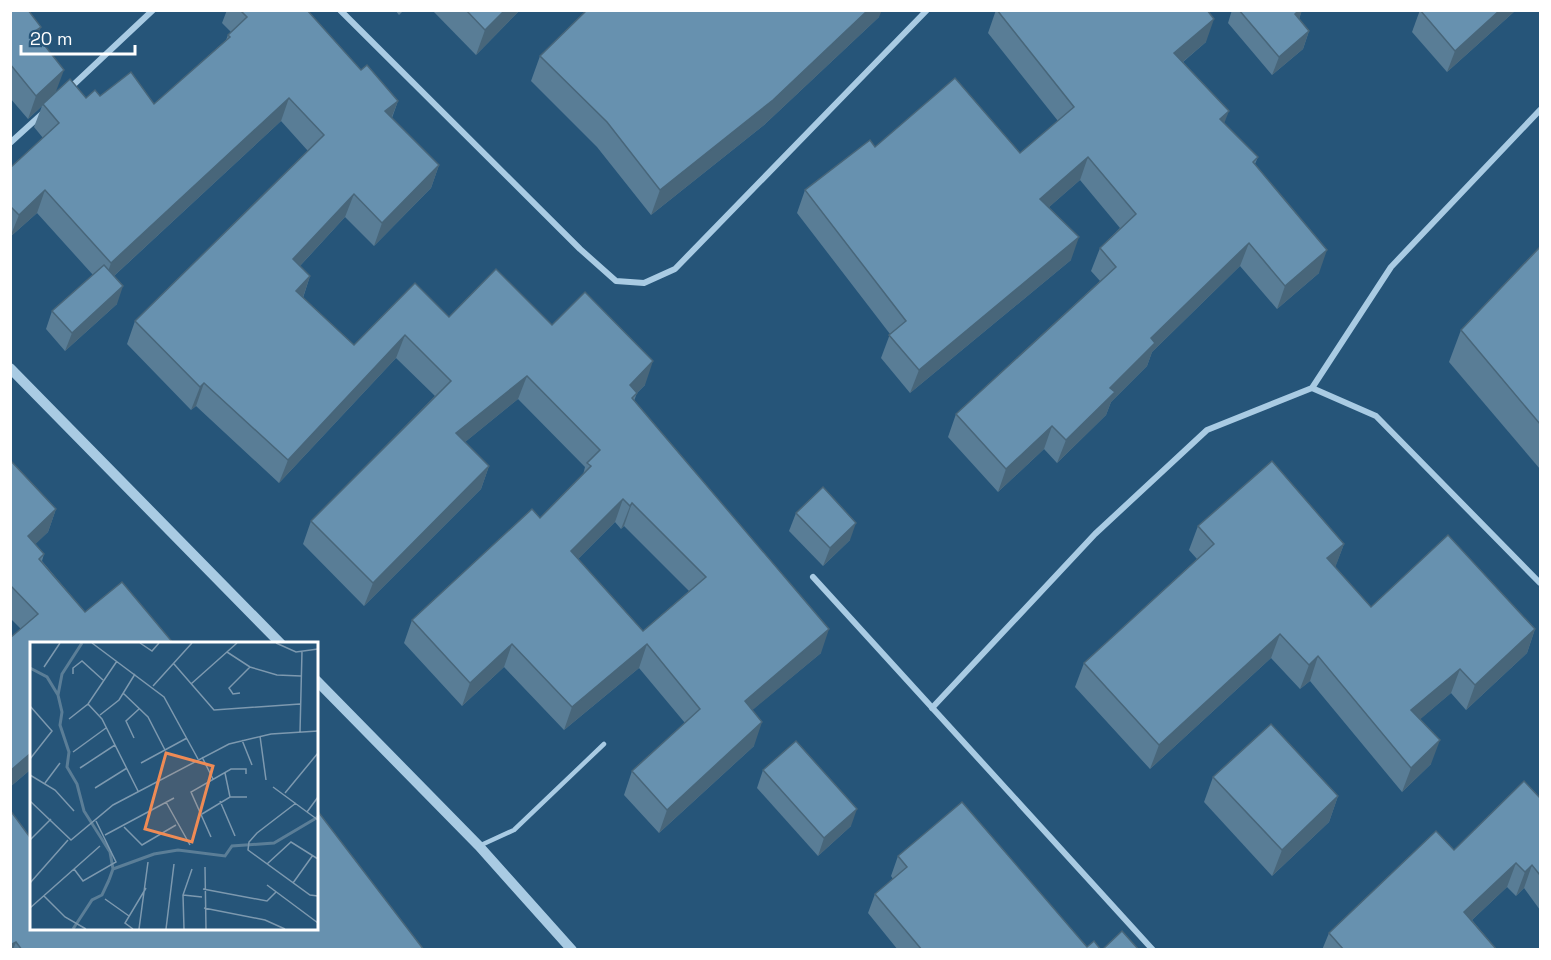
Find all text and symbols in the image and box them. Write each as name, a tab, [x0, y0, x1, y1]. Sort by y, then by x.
scale bar	[21, 18, 135, 56]
text: 20 m	[30, 27, 73, 50]
inset map	[30, 642, 318, 930]

